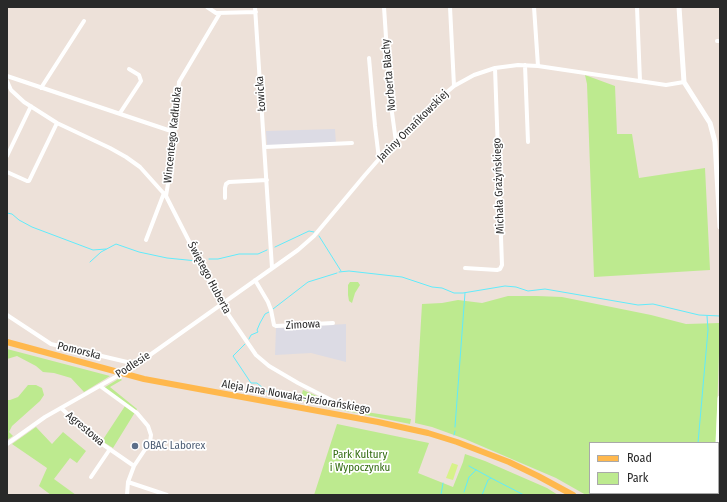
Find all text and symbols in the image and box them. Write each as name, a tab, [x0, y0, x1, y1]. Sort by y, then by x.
street label: Norberta Blachy	[379, 38, 399, 112]
street label: Łowicka	[253, 76, 269, 112]
street label: Wincentego Kadłubka	[161, 86, 185, 184]
street label: Janiny Omańkowskiej	[375, 88, 451, 164]
street label: Michała Grażyńskiego	[491, 138, 507, 234]
street label: Świętego Huberta	[184, 240, 234, 316]
street label: Zimowa	[285, 318, 321, 332]
street label: Pomorska	[56, 339, 102, 363]
street label: Podlesie	[113, 349, 153, 381]
street label: Aleja Jana Nowaka-Jeziorańskiego	[221, 377, 371, 417]
street label: Agrestowa	[63, 409, 107, 449]
place label: OBAC Laborex	[143, 439, 205, 453]
marker: OBAC Laborex	[130, 441, 140, 451]
legend	[589, 442, 719, 494]
park label: Park Kultury i Wypoczynku	[330, 448, 390, 474]
text: Road	[627, 451, 652, 465]
text: Park	[627, 471, 648, 485]

